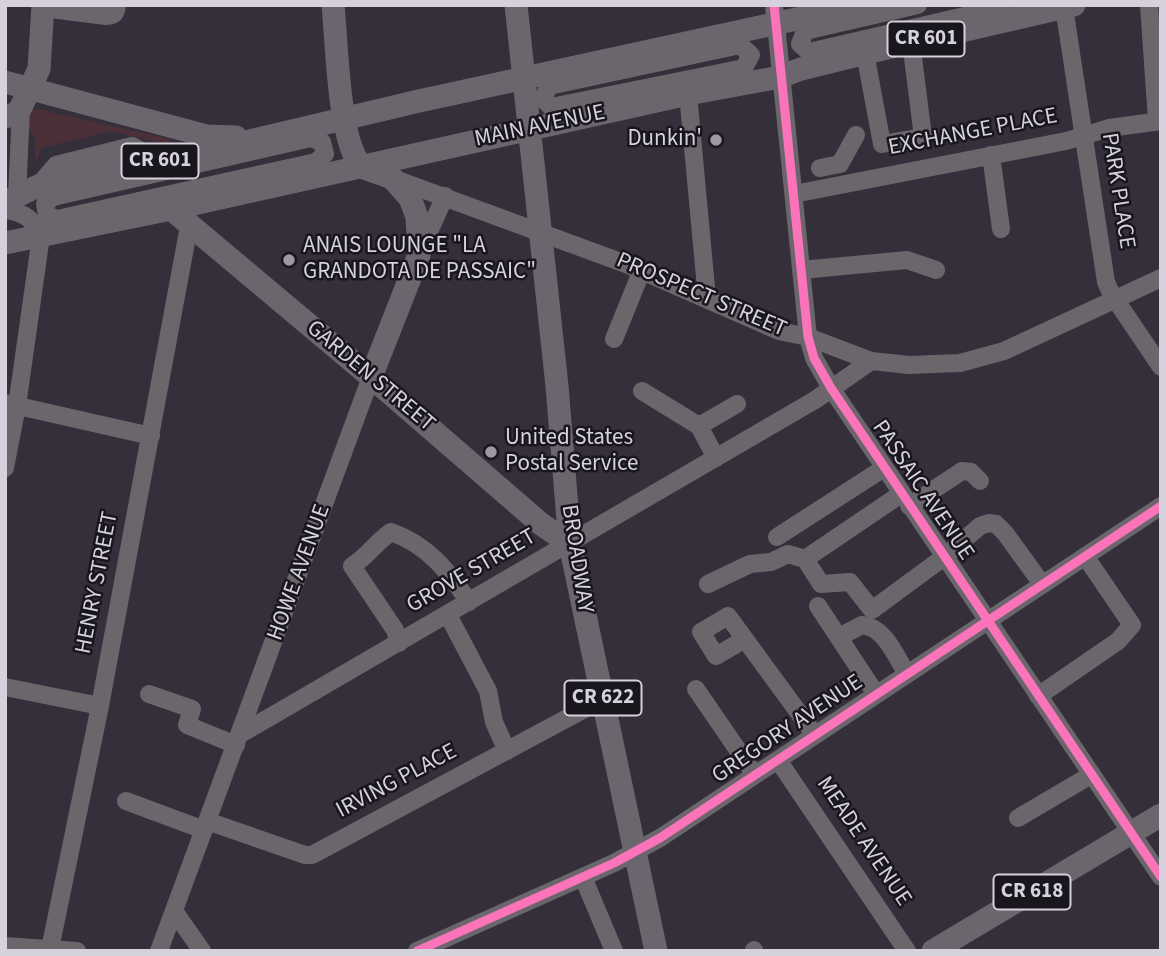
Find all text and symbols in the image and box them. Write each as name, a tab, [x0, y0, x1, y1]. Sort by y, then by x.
road number: CR 601	[888, 22, 964, 56]
street label: MAIN AVENUE	[472, 100, 608, 154]
street label: EXCHANGE PLACE	[886, 103, 1060, 163]
place label: Dunkin'	[627, 126, 702, 154]
street label: PARK PLACE	[1094, 131, 1140, 251]
marker: Dunkin'	[708, 132, 724, 148]
road number: CR 601	[122, 144, 198, 178]
place label: ANAIS LOUNGE "LA GRANDOTA DE PASSAIC"	[303, 233, 536, 287]
street label: PROSPECT STREET	[612, 248, 790, 344]
marker: ANAIS LOUNGE "LA GRANDOTA DE PASSAIC"	[281, 252, 297, 268]
street label: GARDEN STREET	[300, 315, 440, 439]
street label: PASSAIC AVENUE	[865, 416, 979, 566]
place label: United States Postal Service	[505, 425, 638, 479]
marker: United States Postal Service	[483, 444, 499, 460]
street label: HOWE AVENUE	[263, 501, 337, 645]
street label: BROADWAY	[554, 503, 598, 615]
street label: HENRY STREET	[71, 509, 125, 657]
street label: GROVE STREET	[402, 524, 542, 620]
street label: GREGORY AVENUE	[708, 670, 868, 790]
road number: CR 622	[564, 680, 642, 716]
street label: IRVING PLACE	[332, 739, 462, 825]
street label: MEADE AVENUE	[810, 772, 916, 912]
road number: CR 618	[993, 874, 1070, 910]

